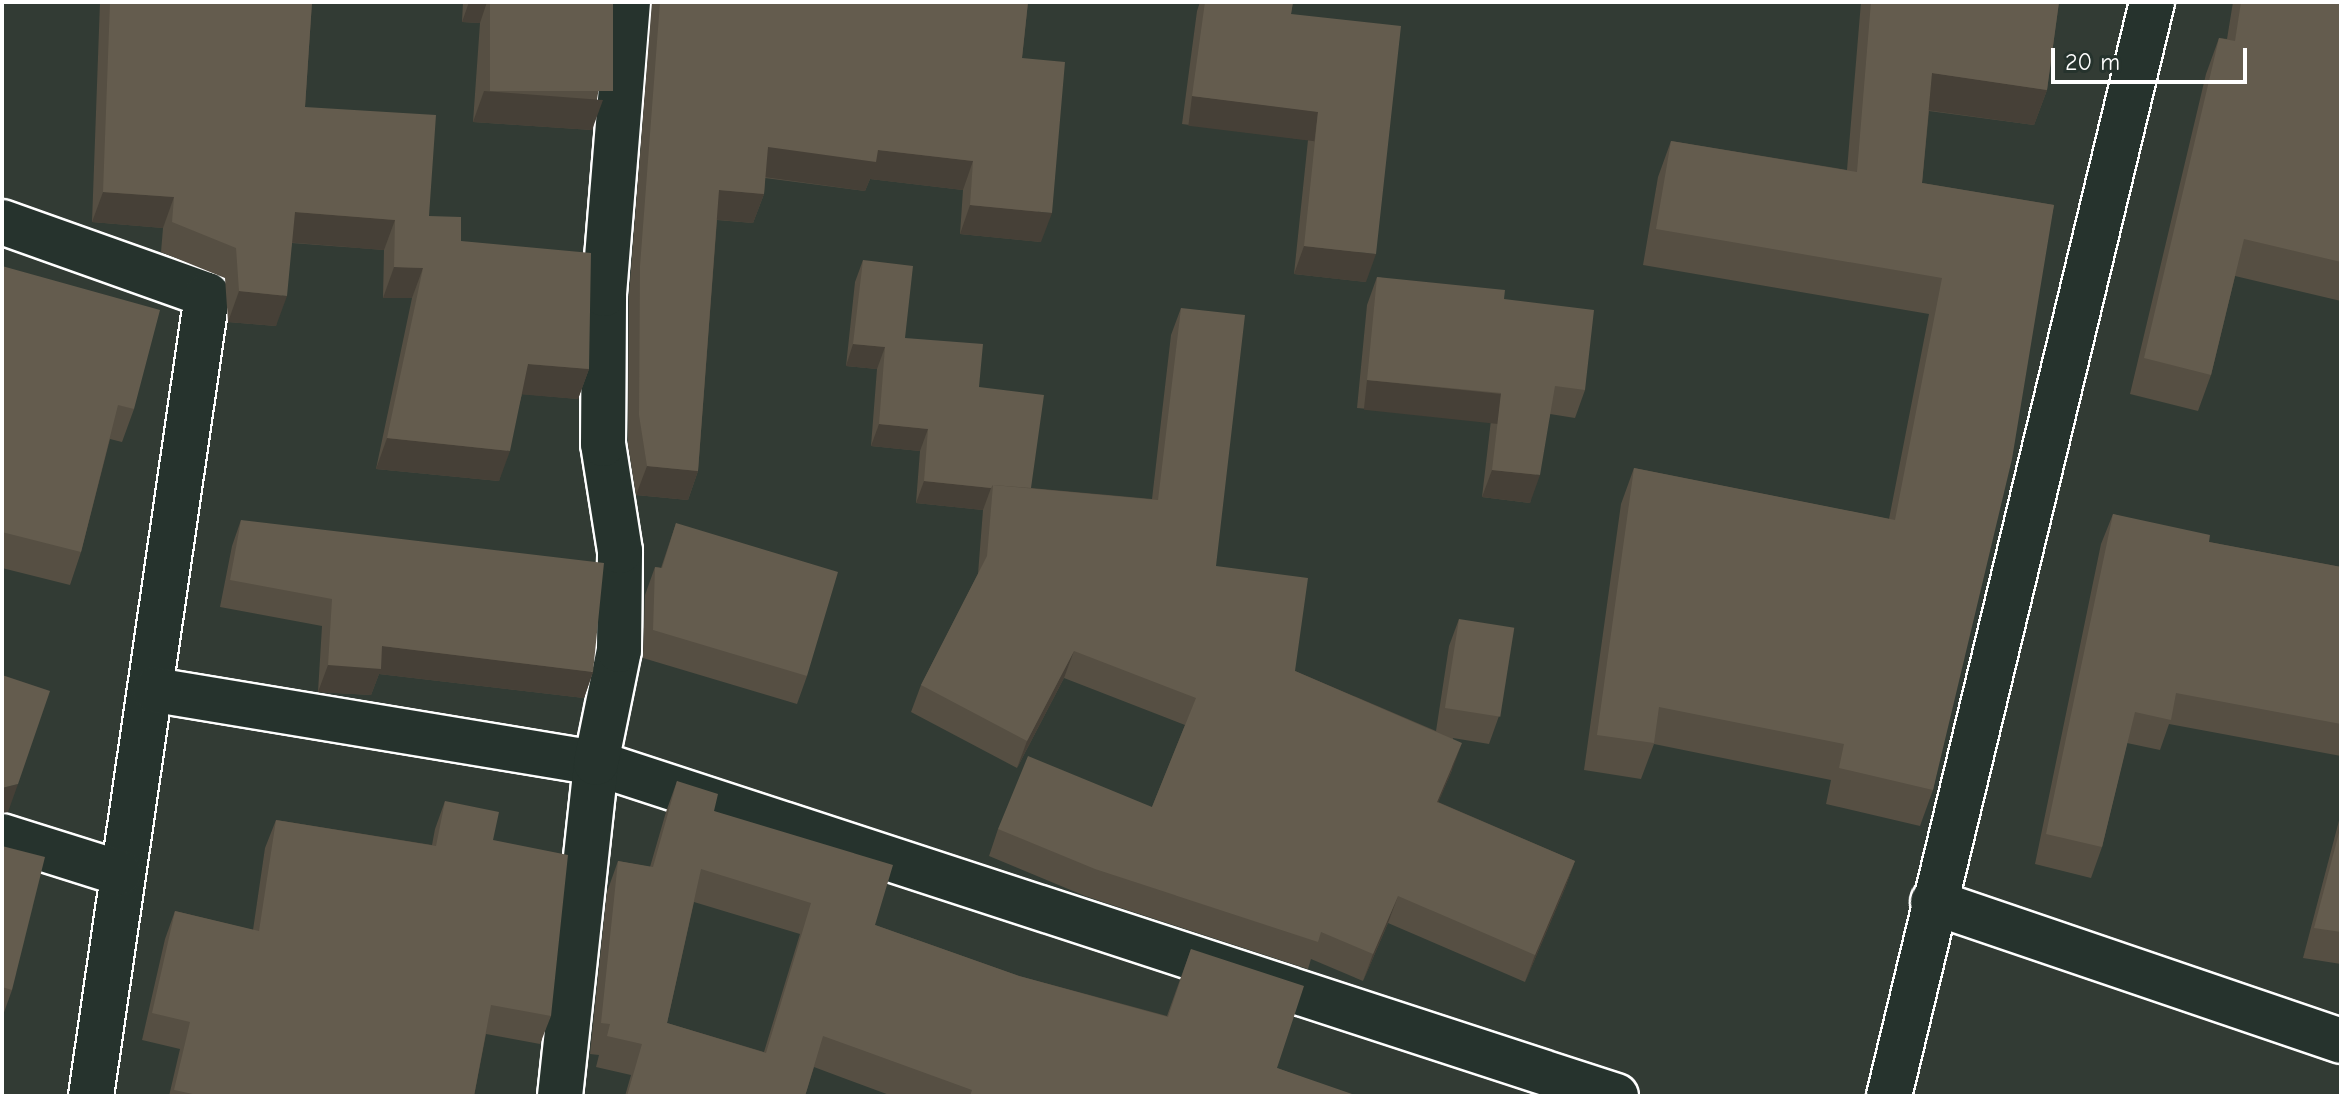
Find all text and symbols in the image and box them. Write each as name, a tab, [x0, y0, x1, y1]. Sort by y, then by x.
scale bar	[2055, 32, 2251, 82]
text: 20 m	[2065, 48, 2120, 76]

